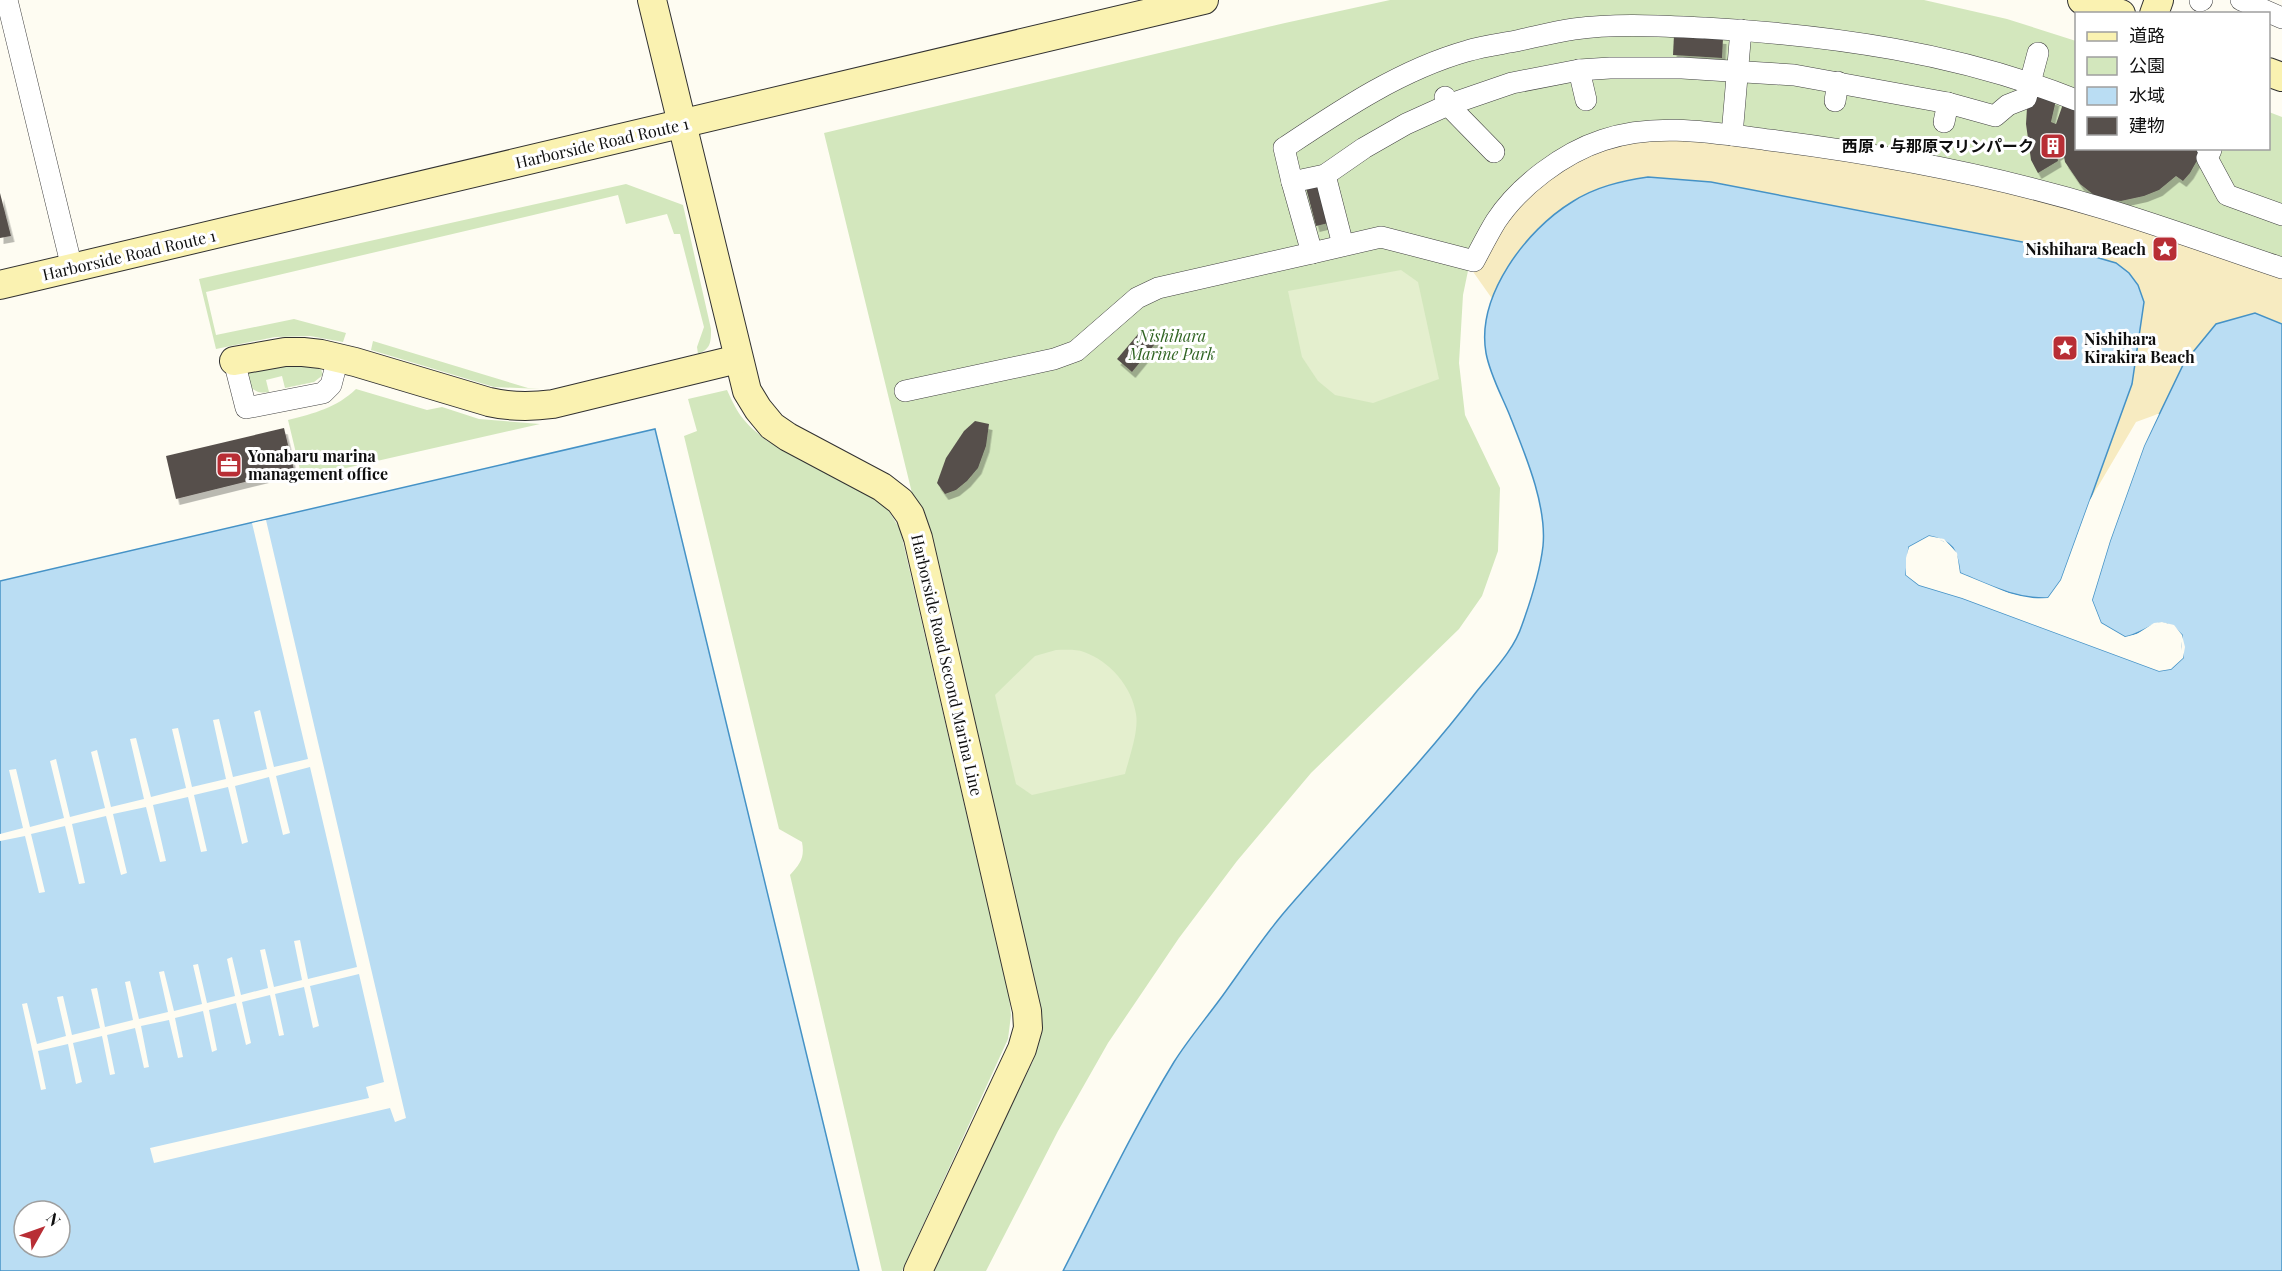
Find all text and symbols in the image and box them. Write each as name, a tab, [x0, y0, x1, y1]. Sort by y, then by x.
legend	[2075, 12, 2270, 150]
text: 道路	[2129, 23, 2165, 47]
text: 公園	[2129, 53, 2165, 77]
text: 水域	[2129, 83, 2165, 107]
street label: Harborside Road Route 1	[513, 112, 691, 173]
text: 建物	[2129, 113, 2165, 137]
building icon: 西原・与那原マリンパーク	[2038, 131, 2068, 161]
place label: 西原・与那原マリンパーク	[1842, 135, 2034, 156]
street label: Harborside Road Route 1	[40, 224, 218, 285]
place icon: Nishihara Beach	[2150, 234, 2180, 264]
place label: Nishihara Beach	[2025, 238, 2146, 259]
park label: Nishihara Marine Park	[1128, 325, 1215, 364]
place label: Nishihara Kirakira Beach	[2084, 328, 2195, 367]
place icon: Nishihara Kirakira Beach	[2050, 333, 2080, 363]
place label: Yonabaru marina management office	[247, 445, 388, 484]
office icon: Yonabaru marina management office	[214, 450, 244, 480]
street label: Harborside Road Second Marina Line	[907, 532, 988, 798]
north arrow	[12, 1199, 72, 1259]
text: N	[42, 1208, 66, 1231]

